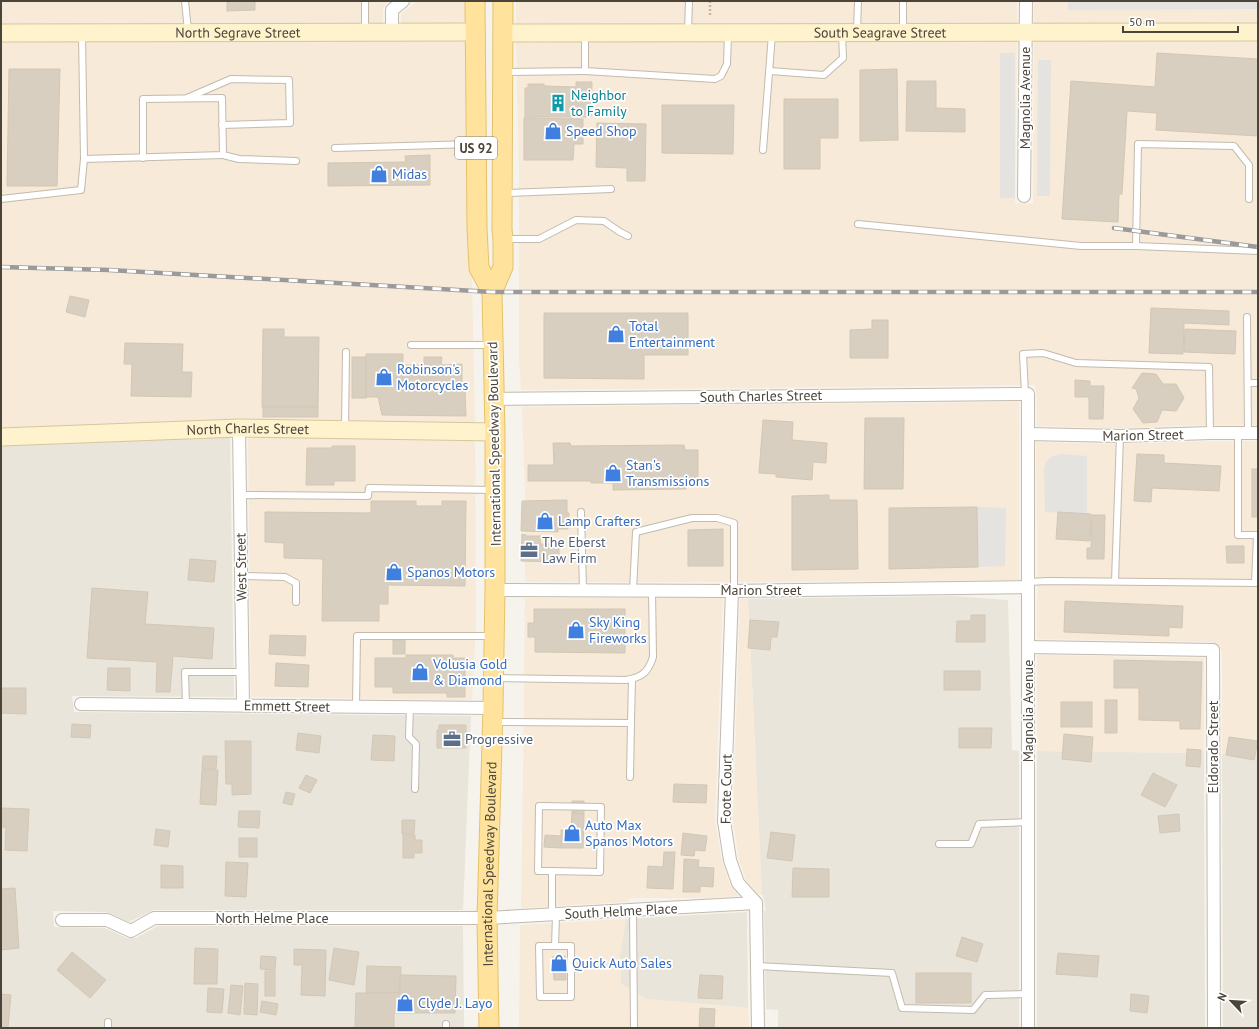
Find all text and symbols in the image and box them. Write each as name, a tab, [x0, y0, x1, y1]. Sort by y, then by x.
scale bar	[1123, 8, 1238, 34]
text: 50 m	[1129, 14, 1155, 29]
street label: North Segrave Street	[175, 23, 301, 42]
street label: South Seagrave Street	[814, 23, 947, 42]
street label: Magnolia Avenue	[1016, 47, 1034, 149]
place label: Neighbor to Family	[571, 86, 627, 120]
building icon: Neighbor to Family	[548, 93, 568, 113]
shop icon: Speed Shop	[543, 121, 563, 141]
place label: Speed Shop	[566, 122, 637, 140]
road number: US 92	[455, 137, 497, 159]
shop icon: Midas	[369, 164, 389, 184]
place label: Midas	[392, 165, 427, 183]
place label: Total Entertainment	[629, 317, 715, 351]
shop icon: Total Entertainment	[606, 324, 626, 344]
street label: International Speedway Boulevard	[483, 341, 505, 547]
place label: Robinson's Motorcycles	[397, 360, 468, 394]
shop icon: Robinson's Motorcycles	[374, 367, 394, 387]
street label: South Charles Street	[700, 386, 823, 406]
street label: North Charles Street	[186, 419, 309, 439]
street label: Marion Street	[1102, 425, 1184, 445]
place label: Stan's Transmissions	[626, 456, 709, 490]
shop icon: Stan's Transmissions	[603, 463, 623, 483]
shop icon: Lamp Crafters	[535, 511, 555, 531]
place label: Lamp Crafters	[558, 512, 641, 530]
street label: West Street	[231, 532, 251, 601]
place label: The Eberst Law Firm	[542, 533, 606, 567]
office icon: The Eberst Law Firm	[519, 540, 539, 560]
shop icon: Spanos Motors	[384, 562, 404, 582]
place label: Spanos Motors	[407, 563, 495, 581]
street label: Marion Street	[720, 581, 802, 599]
place label: Sky King Fireworks	[589, 613, 647, 647]
shop icon: Sky King Fireworks	[566, 620, 586, 640]
place label: Volusia Gold & Diamond	[432, 655, 507, 689]
street label: Magnolia Avenue	[1019, 660, 1037, 762]
shop icon: Volusia Gold & Diamond	[410, 662, 430, 682]
street label: Emmett Street	[244, 696, 331, 716]
street label: Eldorado Street	[1204, 700, 1222, 793]
office icon: Progressive	[442, 729, 462, 749]
place label: Progressive	[465, 730, 533, 748]
street label: Foote Court	[716, 754, 736, 824]
street label: International Speedway Boulevard	[478, 761, 500, 967]
place label: Auto Max Spanos Motors	[585, 816, 673, 850]
shop icon: Auto Max Spanos Motors	[562, 823, 582, 843]
street label: South Helme Place	[564, 899, 678, 923]
street label: North Helme Place	[215, 909, 329, 927]
shop icon: Quick Auto Sales	[549, 953, 569, 973]
place label: Quick Auto Sales	[572, 954, 672, 972]
north arrow	[1211, 981, 1251, 1021]
text: N	[1214, 991, 1230, 1003]
shop icon: Clyde J. Layo	[395, 993, 415, 1013]
place label: Clyde J. Layo	[418, 994, 492, 1012]

